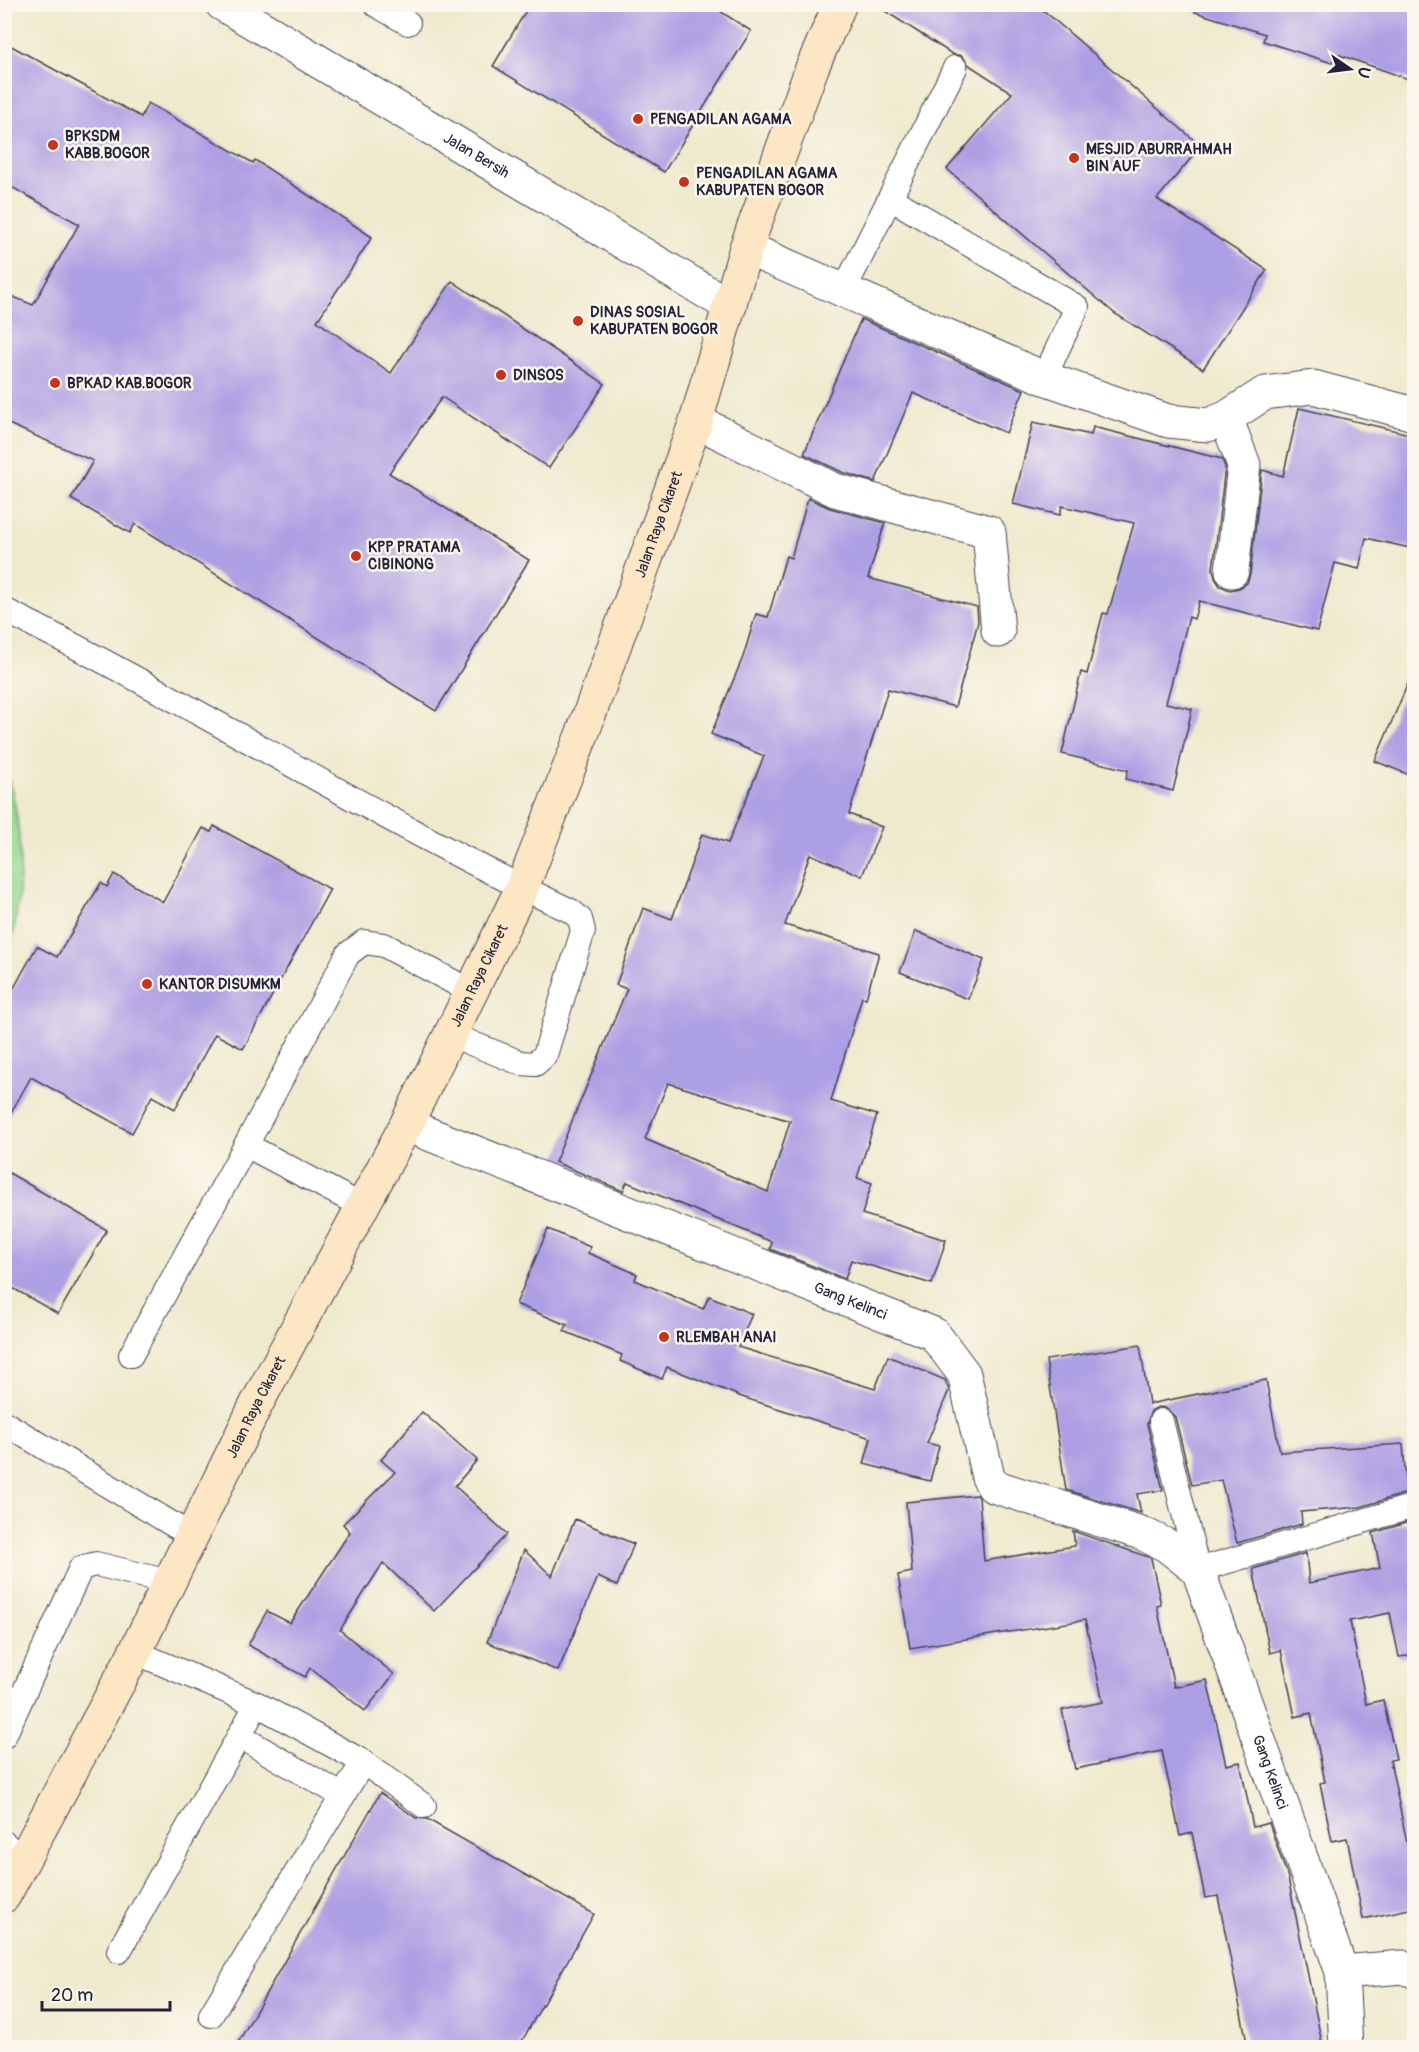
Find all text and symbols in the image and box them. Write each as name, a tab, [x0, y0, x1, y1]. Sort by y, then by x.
north arrow	[1320, 39, 1380, 99]
text: U	[1353, 65, 1375, 80]
place label: PENGADILAN AGAMA	[650, 110, 792, 129]
marker: PENGADILAN AGAMA	[631, 112, 645, 126]
place label: BPKSDM KABB.BOGOR	[65, 127, 150, 163]
street label: Jalan Bersih	[440, 128, 513, 182]
marker: BPKSDM KABB.BOGOR	[46, 138, 60, 152]
place label: MESJID ABURRAHMAH BIN AUF	[1086, 140, 1232, 176]
marker: MESJID ABURRAHMAH BIN AUF	[1067, 151, 1081, 165]
place label: PENGADILAN AGAMA KABUPATEN BOGOR	[696, 164, 838, 200]
marker: PENGADILAN AGAMA KABUPATEN BOGOR	[677, 175, 691, 189]
place label: DINAS SOSIAL KABUPATEN BOGOR	[590, 303, 718, 339]
marker: DINAS SOSIAL KABUPATEN BOGOR	[571, 314, 585, 328]
place label: DINSOS	[513, 366, 564, 385]
marker: DINSOS	[494, 368, 508, 382]
place label: BPKAD KAB.BOGOR	[67, 374, 192, 393]
marker: BPKAD KAB.BOGOR	[48, 376, 62, 390]
street label: Jalan Raya Cikaret	[630, 467, 687, 580]
place label: KPP PRATAMA CIBINONG	[368, 538, 461, 574]
marker: KPP PRATAMA CIBINONG	[349, 549, 363, 563]
street label: Jalan Raya Cikaret	[446, 920, 513, 1030]
place label: KANTOR DISUMKM	[159, 975, 281, 994]
marker: KANTOR DISUMKM	[140, 977, 154, 991]
street label: Gang Kelinci	[811, 1278, 890, 1324]
place label: RLEMBAH ANAI	[676, 1328, 777, 1347]
marker: RLEMBAH ANAI	[657, 1330, 671, 1344]
street label: Jalan Raya Cikaret	[222, 1352, 290, 1461]
street label: Gang Kelinci	[1248, 1732, 1292, 1812]
scale bar	[42, 1974, 170, 2012]
text: 20 m	[51, 1984, 93, 2007]

